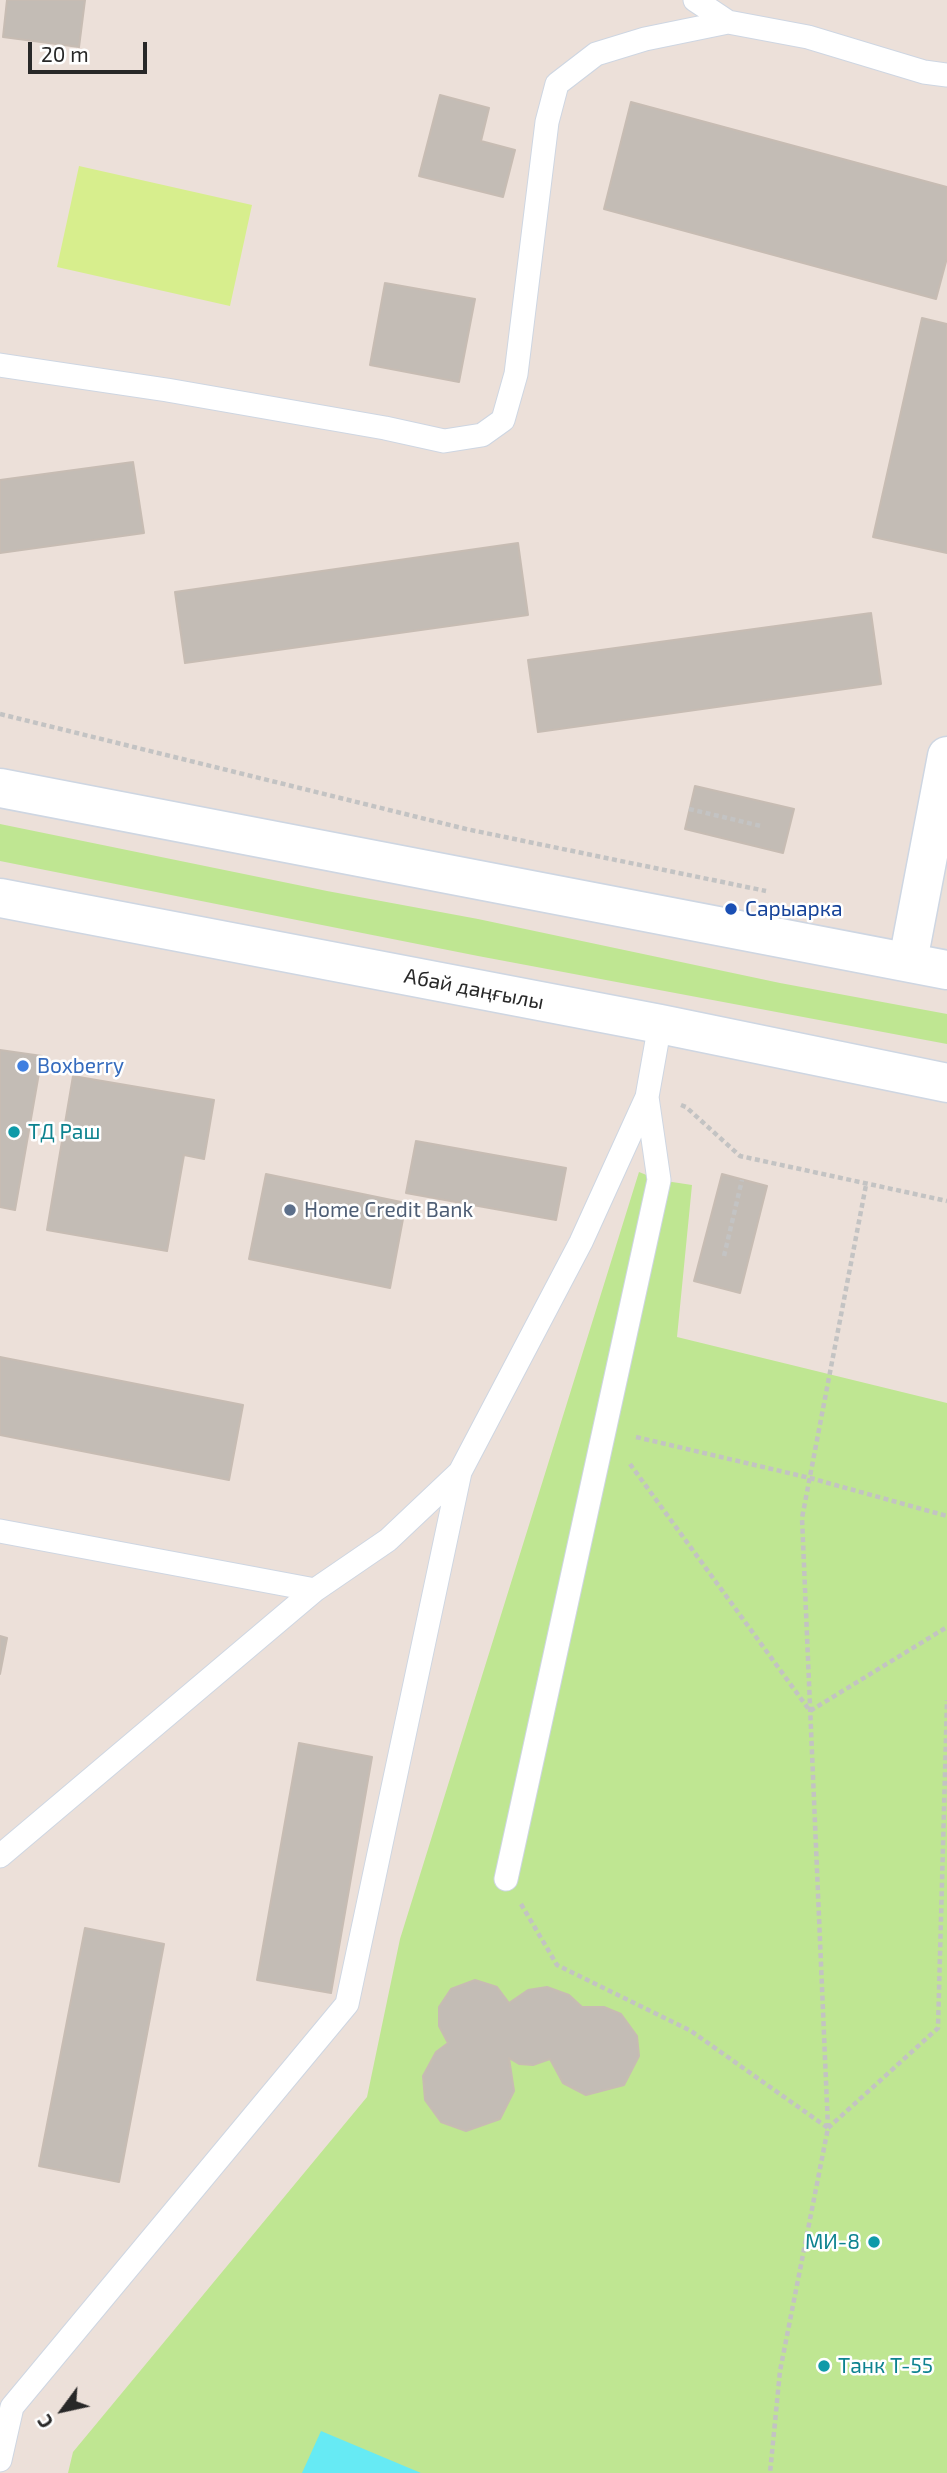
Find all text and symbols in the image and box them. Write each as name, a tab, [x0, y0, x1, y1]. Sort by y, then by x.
scale bar	[32, 28, 150, 72]
text: 20 m	[41, 41, 89, 66]
place label: Сарыарка	[745, 896, 843, 922]
marker: Сарыарка	[723, 901, 739, 917]
street label: Абай даңғылы	[402, 963, 546, 1015]
place label: Boxberry	[37, 1053, 124, 1079]
marker: Boxberry	[15, 1058, 31, 1074]
place label: ТД Раш	[28, 1119, 100, 1145]
marker: ТД Раш	[6, 1124, 22, 1140]
place label: Home Credit Bank	[304, 1197, 473, 1223]
marker: Home Credit Bank	[282, 1202, 298, 1218]
place label: МИ-8	[805, 2229, 860, 2255]
marker: МИ-8	[866, 2234, 882, 2250]
place label: Танк Т-55	[838, 2353, 933, 2379]
marker: Танк Т-55	[816, 2358, 832, 2374]
north arrow	[28, 2375, 98, 2445]
text: С	[32, 2411, 58, 2433]

